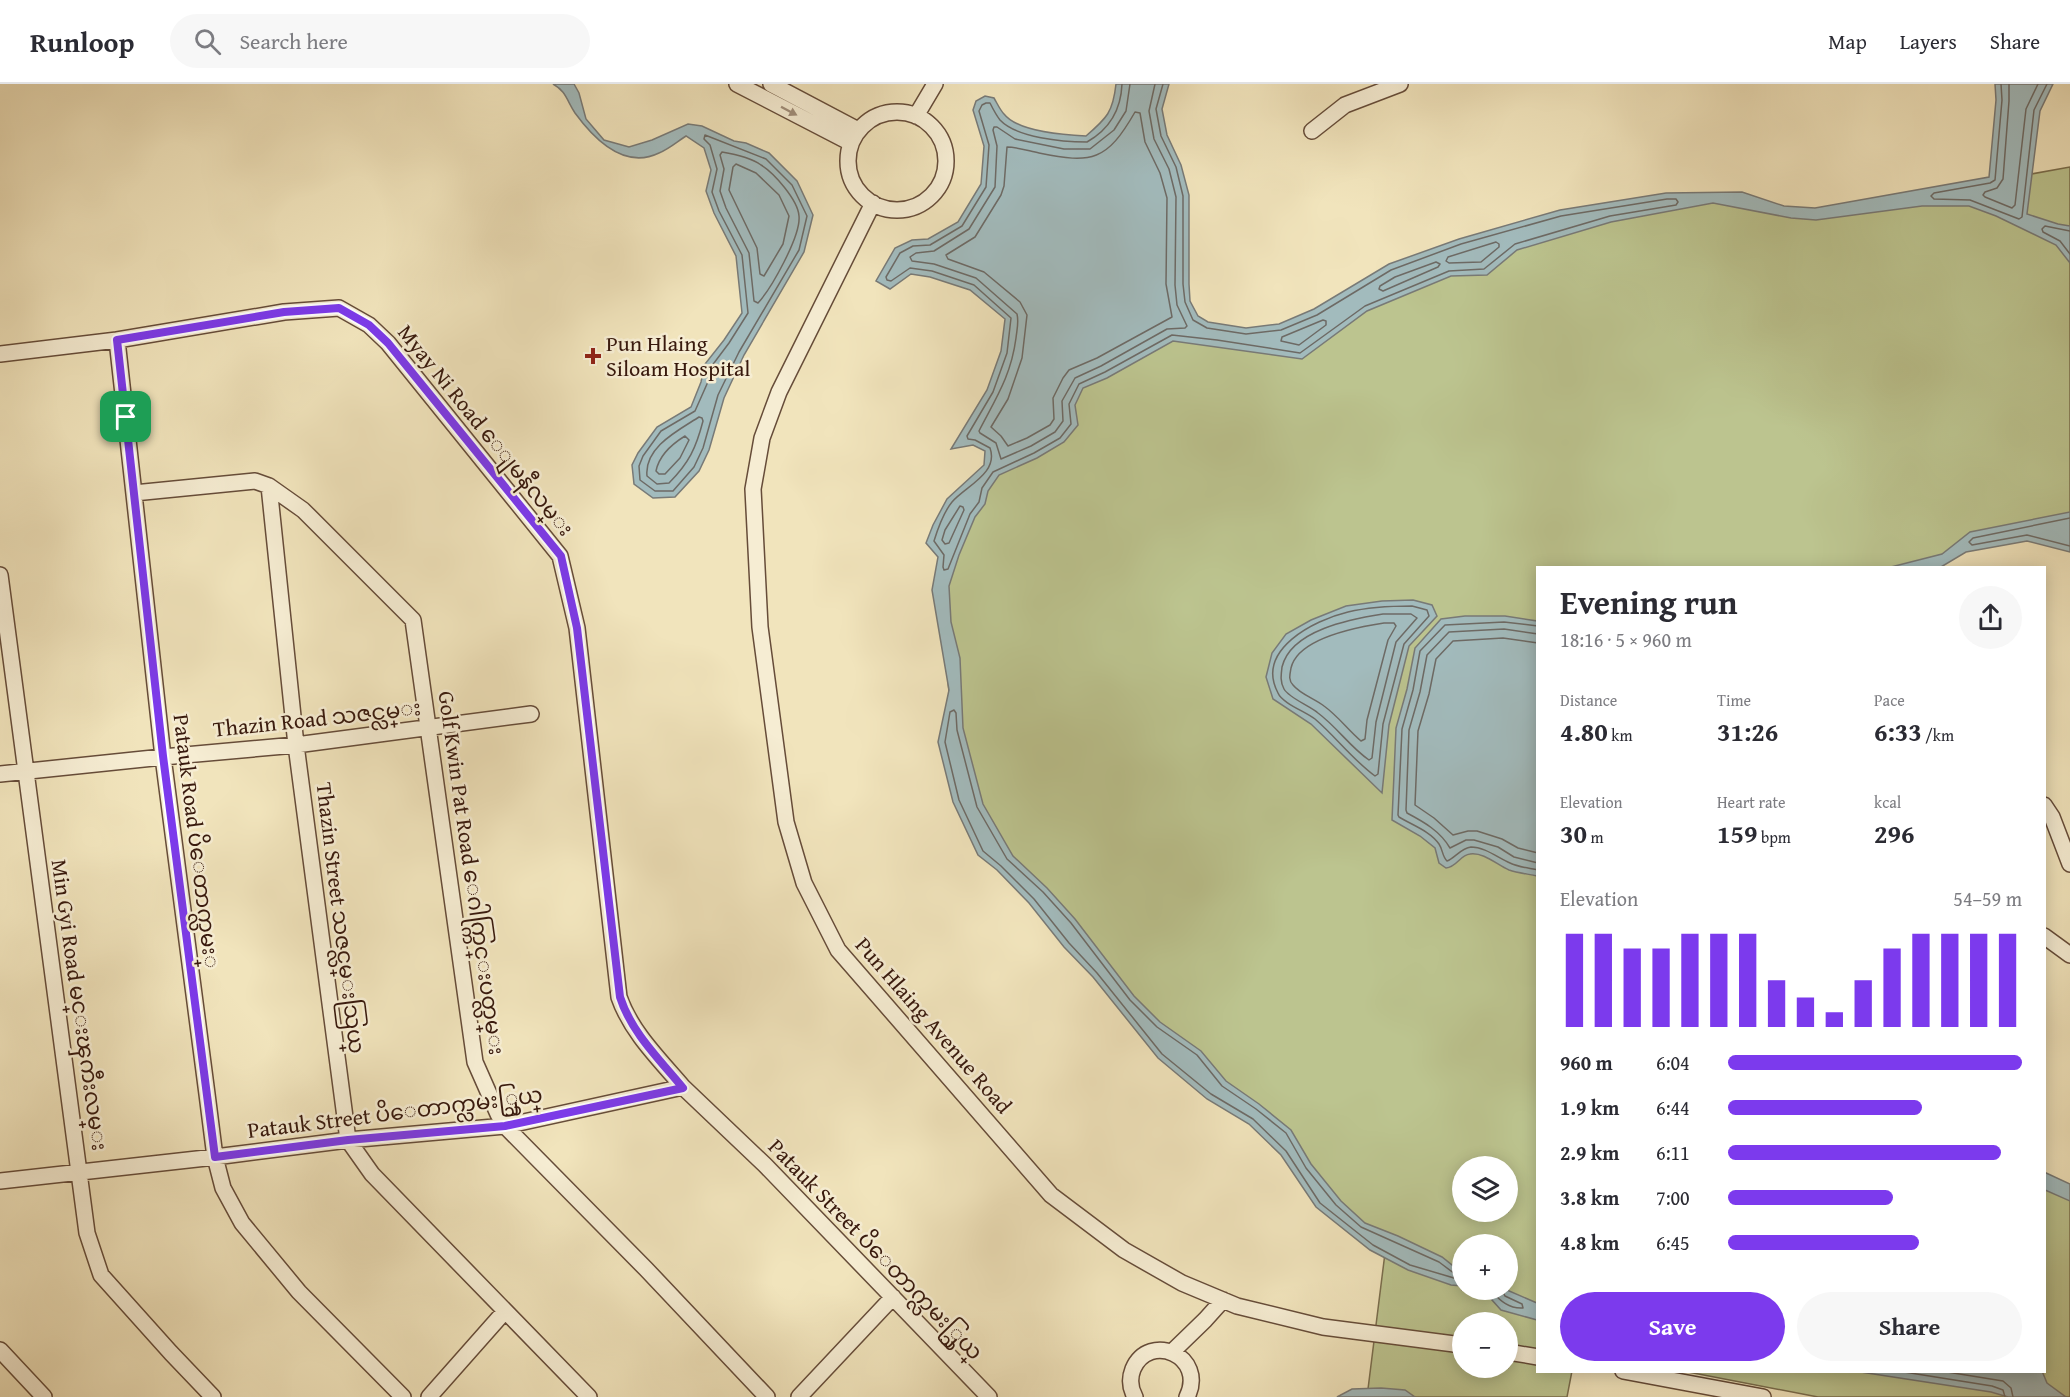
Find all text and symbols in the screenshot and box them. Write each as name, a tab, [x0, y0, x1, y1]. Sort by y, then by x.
search box	[170, 14, 590, 68]
text: Runloop	[30, 21, 134, 62]
icon: search	[191, 25, 224, 58]
text: Search here	[239, 25, 348, 57]
text: Map	[1828, 26, 1867, 57]
text: Layers	[1900, 26, 1957, 57]
text: Share	[1990, 26, 2040, 57]
one-way arrow	[781, 106, 798, 115]
street label: Myay Ni Road ေျမနီလမ္း	[388, 317, 582, 545]
place label: Pun Hlaing Siloam Hospital	[606, 327, 750, 384]
marker: Pun Hlaing Siloam Hospital	[584, 347, 602, 365]
pin	[100, 391, 151, 442]
icon: arrive	[109, 400, 142, 433]
text: Evening run	[1560, 578, 1737, 626]
button: share	[1959, 586, 2022, 649]
text: 18:16 · 5 × 960 m	[1560, 625, 1692, 654]
text: Distance	[1560, 688, 1617, 712]
text: Time	[1717, 688, 1751, 712]
text: Pace	[1874, 688, 1905, 712]
street label: Golf Kwin Pat Road ေဂါက္ကြင္းပတ္လမ္း	[429, 689, 513, 1057]
street label: Thazin Road သဇင္လမ္း	[212, 691, 423, 747]
street label: Patauk Road ပိေတာက္လမး္	[164, 712, 228, 970]
text: 4.80	[1560, 712, 1608, 751]
text: 31:26	[1717, 712, 1778, 751]
text: 6:33	[1874, 712, 1922, 751]
text: km	[1608, 723, 1632, 747]
text: /km	[1922, 723, 1954, 747]
street label: Thazin Street သဇင္လမ္းသြယ္	[307, 781, 374, 1056]
text: Elevation	[1560, 790, 1623, 814]
text: Heart rate	[1717, 790, 1786, 814]
text: kcal	[1874, 790, 1901, 814]
text: 30	[1560, 814, 1587, 853]
text: 159	[1717, 814, 1757, 853]
text: 296	[1874, 814, 1914, 853]
text: m	[1587, 825, 1604, 849]
text: bpm	[1757, 825, 1791, 849]
street label: Min Gyi Road မင္းၾကီးလမ္း	[42, 857, 116, 1153]
text: Elevation	[1560, 884, 1638, 913]
text: 54–59 m	[1953, 884, 2022, 913]
street label: Pun Hlaing Avenue Road	[848, 930, 1020, 1121]
text: 960 m	[1560, 1048, 1613, 1077]
text: 6:04	[1656, 1048, 1690, 1077]
street label: Patauk Street ပိေတာက္လမး္သြယ္	[246, 1078, 545, 1148]
text: 1.9 km	[1560, 1093, 1619, 1122]
text: 6:44	[1656, 1093, 1690, 1122]
street label: Patauk Street ပိေတာက္လမး္သြယ္	[760, 1131, 991, 1368]
text: 2.9 km	[1560, 1138, 1619, 1167]
text: 6:11	[1656, 1138, 1690, 1167]
map controls	[1452, 1156, 1518, 1378]
button: layers	[1452, 1156, 1518, 1222]
text: 3.8 km	[1560, 1183, 1619, 1212]
text: 7:00	[1656, 1183, 1690, 1212]
text: 4.8 km	[1560, 1228, 1619, 1257]
text: 6:45	[1656, 1228, 1690, 1257]
button: +	[1452, 1234, 1518, 1300]
button: Save	[1560, 1292, 1785, 1361]
button: Share	[1797, 1292, 2022, 1361]
button: −	[1452, 1312, 1518, 1378]

